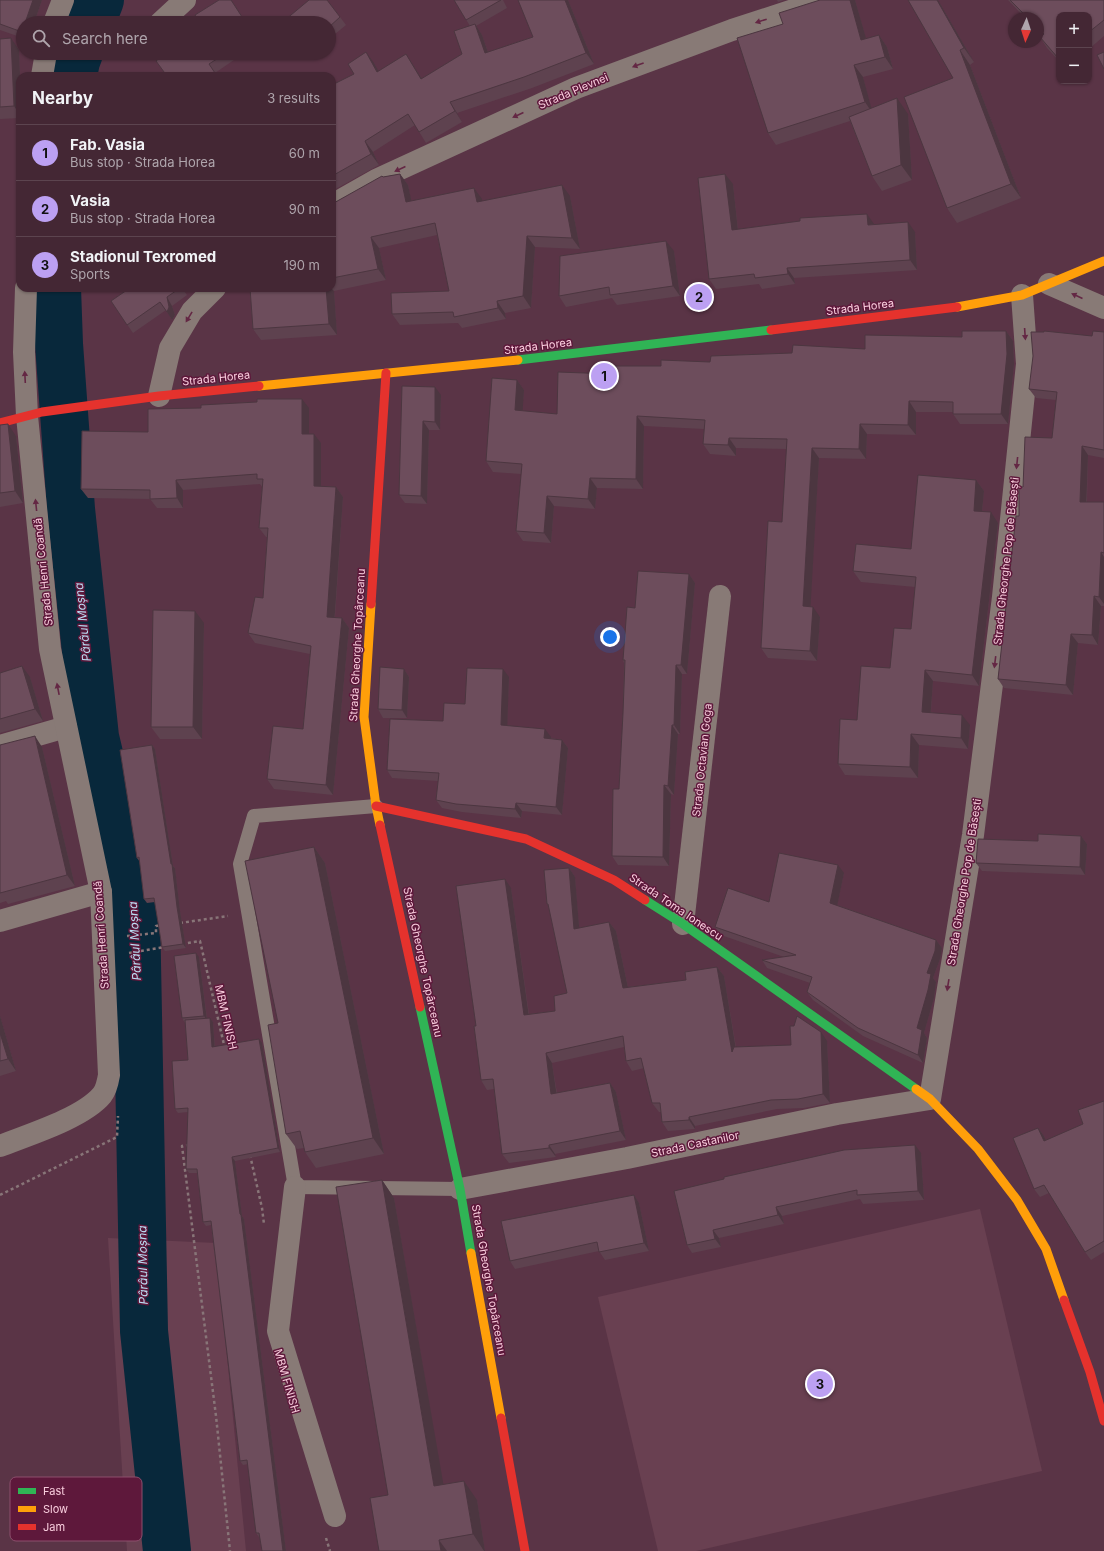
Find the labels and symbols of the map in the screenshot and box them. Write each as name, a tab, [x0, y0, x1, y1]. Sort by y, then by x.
north arrow	[1008, 12, 1044, 48]
one-way arrow	[754, 18, 766, 24]
one-way arrow	[632, 62, 644, 68]
street label: Strada Plevnei	[536, 70, 610, 112]
one-way arrow	[512, 112, 524, 118]
one-way arrow	[395, 166, 406, 172]
pin: 2	[686, 282, 712, 312]
one-way arrow	[1071, 293, 1082, 299]
street label: Strada Horea	[825, 296, 895, 318]
one-way arrow	[185, 312, 193, 322]
one-way arrow	[1021, 328, 1028, 340]
street label: Strada Horea	[503, 335, 573, 357]
pin: 1	[591, 361, 617, 391]
street label: Strada Horea	[181, 367, 251, 389]
one-way arrow	[22, 371, 29, 383]
one-way arrow	[1014, 457, 1020, 469]
street label: Strada Gheorghe Pop de Băsești	[990, 476, 1022, 646]
one-way arrow	[33, 499, 39, 511]
street label: Strada Henri Coandă	[30, 517, 56, 627]
street label: Strada Gheorghe Topârceanu	[346, 568, 368, 722]
water label: Pârâul Moșna	[71, 582, 94, 662]
your location	[600, 627, 620, 647]
one-way arrow	[992, 656, 998, 668]
one-way arrow	[55, 683, 61, 695]
street label: Strada Octavian Goga	[689, 703, 715, 817]
street label: Strada Gheorghe Pop de Băsești	[944, 798, 984, 966]
street label: Strada Toma Ionescu	[627, 871, 725, 943]
street label: Strada Henri Coandă	[90, 880, 112, 990]
street label: Strada Gheorghe Topârceanu	[400, 886, 446, 1038]
water label: Pârâul Moșna	[125, 901, 144, 981]
one-way arrow	[945, 979, 951, 991]
street label: MBM FINISH	[212, 983, 240, 1051]
street label: Strada Castanilor	[650, 1128, 740, 1160]
street label: Strada Gheorghe Topârceanu	[469, 1203, 509, 1357]
water label: Pârâul Moșna	[134, 1225, 151, 1305]
street label: MBM FINISH	[271, 1347, 303, 1415]
pin: 3	[807, 1369, 833, 1399]
legend	[10, 1477, 142, 1541]
text: Fast	[43, 1484, 65, 1498]
text: Slow	[43, 1502, 68, 1516]
text: Jam	[43, 1520, 65, 1534]

